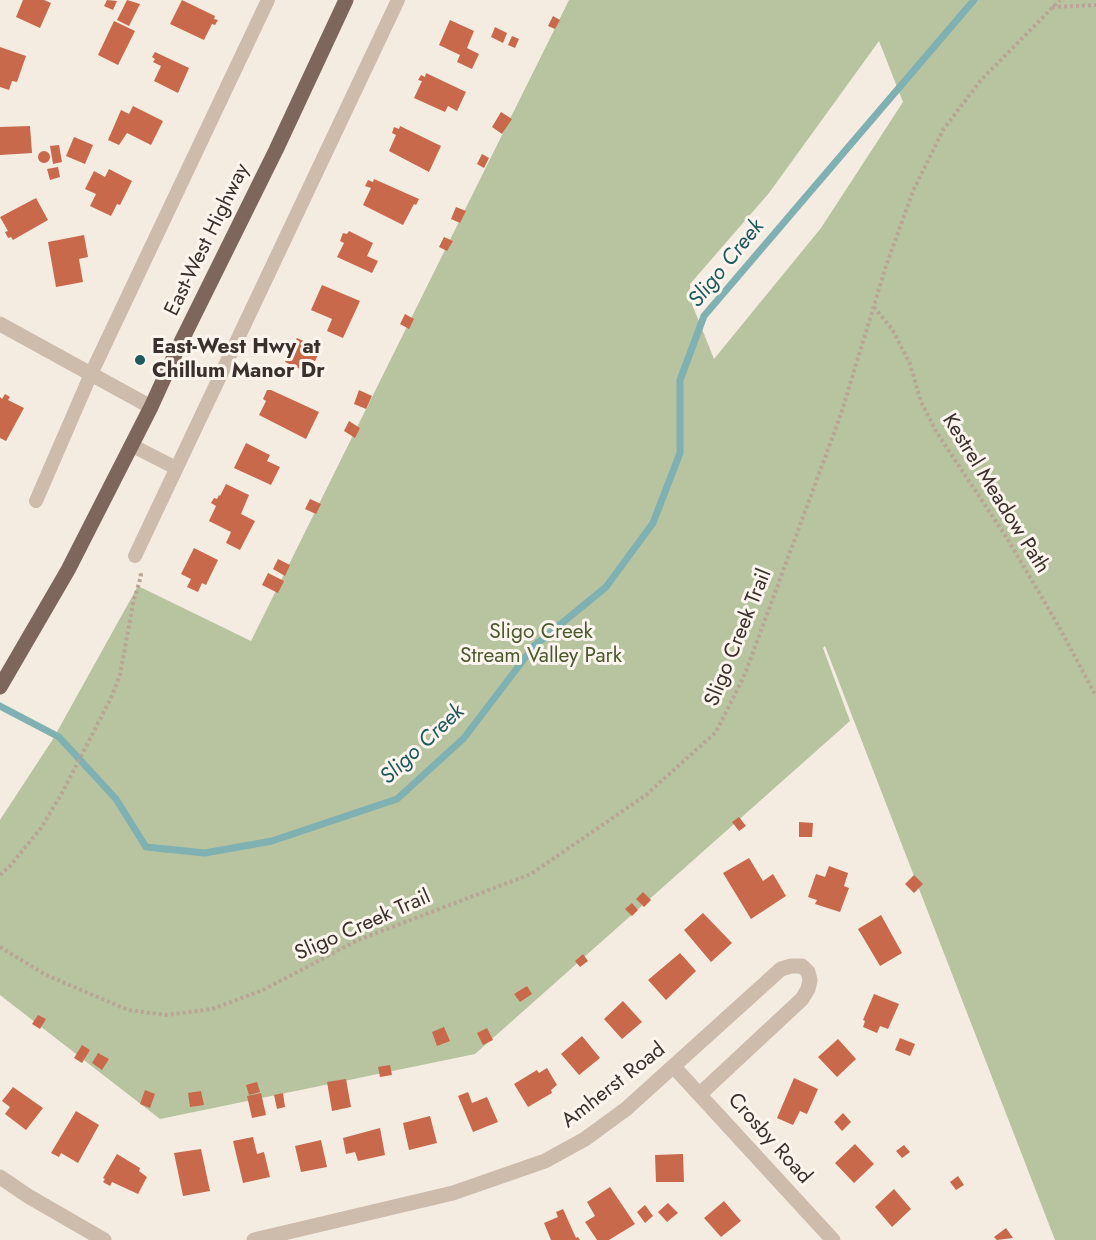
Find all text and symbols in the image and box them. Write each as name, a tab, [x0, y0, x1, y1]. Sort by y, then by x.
street label: East-West Highway	[160, 160, 256, 320]
water label: Sligo Creek	[684, 215, 770, 313]
place label: East-West Hwy at Chillum Manor Dr	[152, 335, 325, 385]
marker: East-West Hwy at Chillum Manor Dr	[133, 353, 147, 367]
street label: Kestrel Meadow Path	[936, 410, 1054, 578]
street label: Sligo Creek Trail	[700, 566, 778, 710]
park label: Sligo Creek Stream Valley Park	[460, 620, 622, 670]
water label: Sligo Creek	[375, 699, 471, 791]
street label: Sligo Creek Trail	[291, 885, 435, 967]
street label: Amherst Road	[557, 1038, 671, 1134]
street label: Crosby Road	[722, 1088, 816, 1190]

